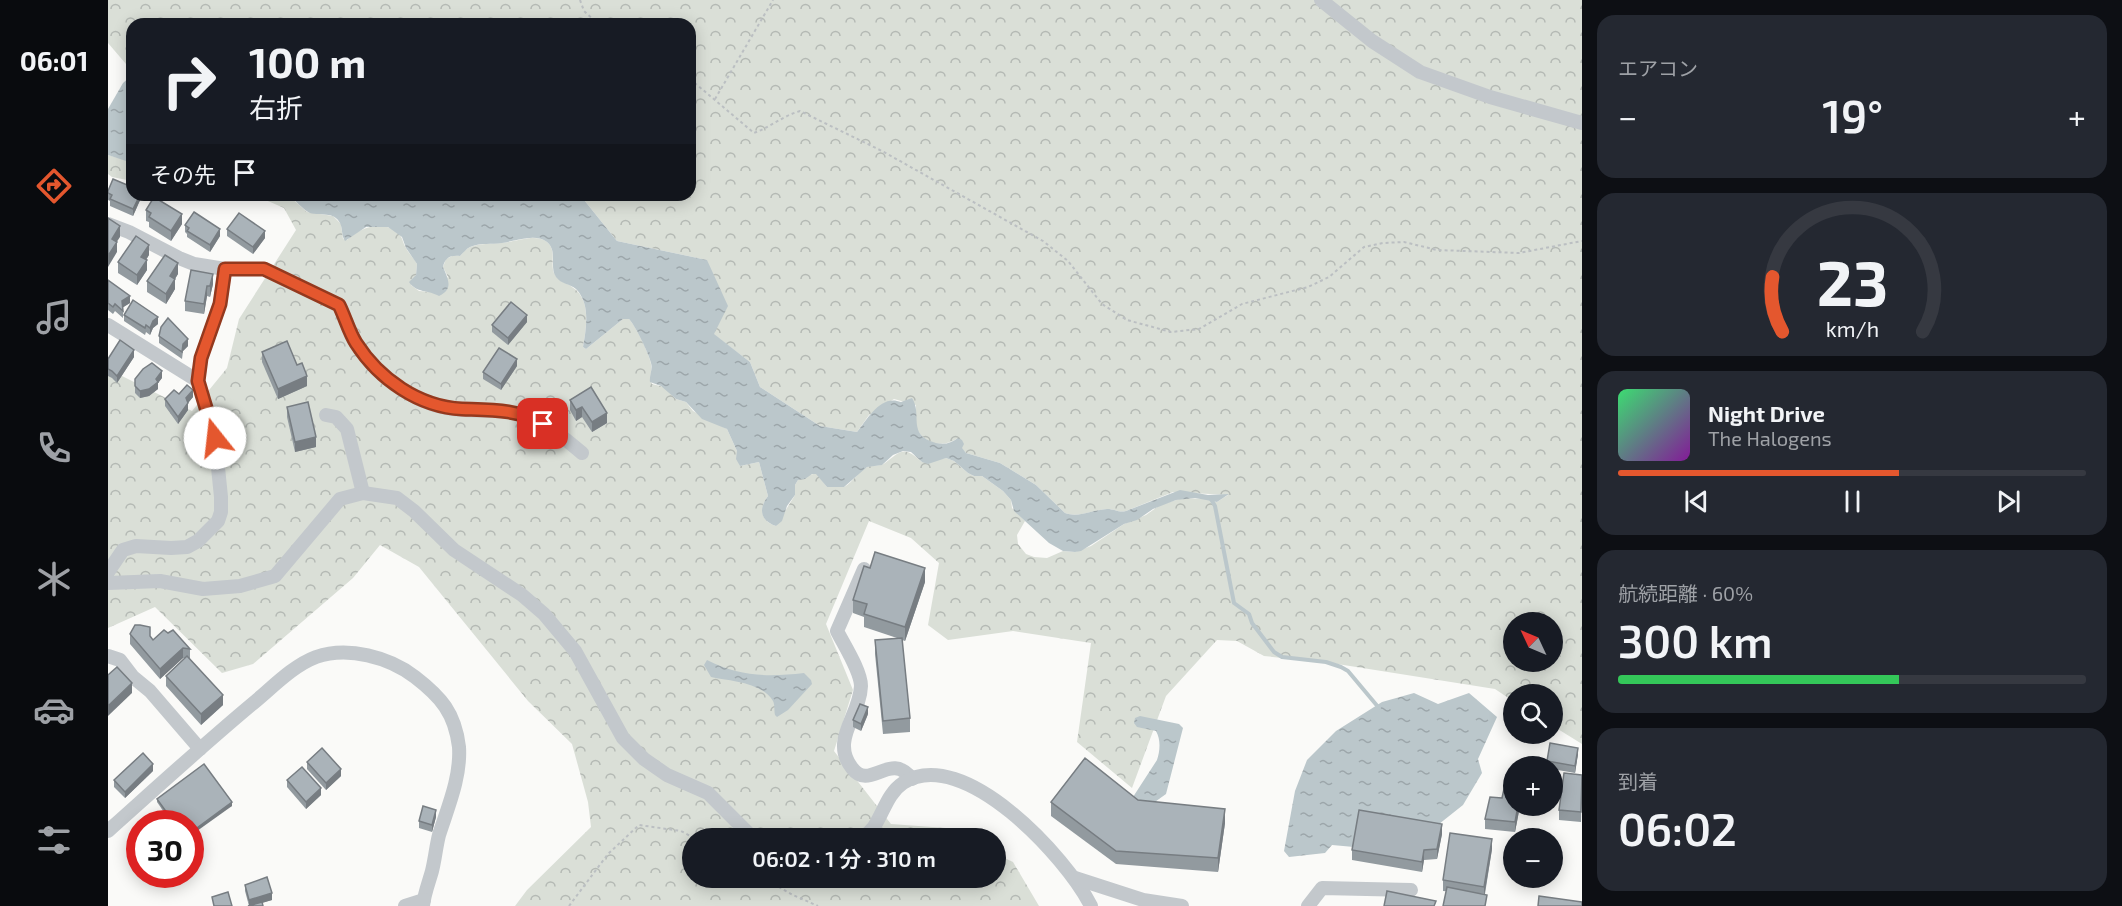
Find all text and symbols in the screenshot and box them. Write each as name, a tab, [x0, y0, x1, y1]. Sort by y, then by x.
text: 100 m	[249, 36, 366, 86]
icon: right	[150, 42, 228, 120]
text: 06:01	[20, 44, 88, 76]
text: エアコン	[1618, 56, 1698, 80]
text: 19°	[1822, 88, 1883, 142]
text: 右折	[249, 91, 303, 123]
text: −	[1618, 96, 1637, 136]
text: +	[2068, 96, 2086, 136]
icon: arrive	[228, 156, 261, 189]
text: その先	[150, 161, 216, 187]
icon: directions	[33, 165, 75, 207]
text: 23	[1816, 244, 1888, 319]
icon: music	[33, 296, 75, 338]
text: km/h	[1825, 316, 1879, 341]
pin	[517, 398, 568, 449]
text: Night Drive	[1708, 400, 1825, 426]
position arrow	[183, 406, 247, 470]
icon: arrive	[526, 407, 559, 440]
text: The Halogens	[1708, 426, 1832, 450]
icon: phone	[33, 427, 75, 469]
icon: previous	[1680, 485, 1713, 518]
icon: pause	[1836, 485, 1869, 518]
icon: next	[1992, 485, 2025, 518]
icon: climate	[33, 558, 75, 600]
text: 航続距離 · 60%	[1618, 581, 1753, 605]
north arrow	[1503, 612, 1563, 672]
map controls	[1503, 612, 1563, 888]
text: 300 km	[1618, 613, 1773, 667]
button: search	[1503, 684, 1563, 744]
icon: car	[33, 689, 75, 731]
button: +	[1503, 756, 1563, 816]
text: 到着	[1618, 769, 1658, 793]
text: 06:02	[1618, 801, 1737, 855]
speed limit sign: 30	[126, 810, 204, 888]
icon: filters	[33, 819, 75, 861]
button: −	[1503, 828, 1563, 888]
text: 06:02 · 1 分 · 310 m	[752, 845, 936, 871]

